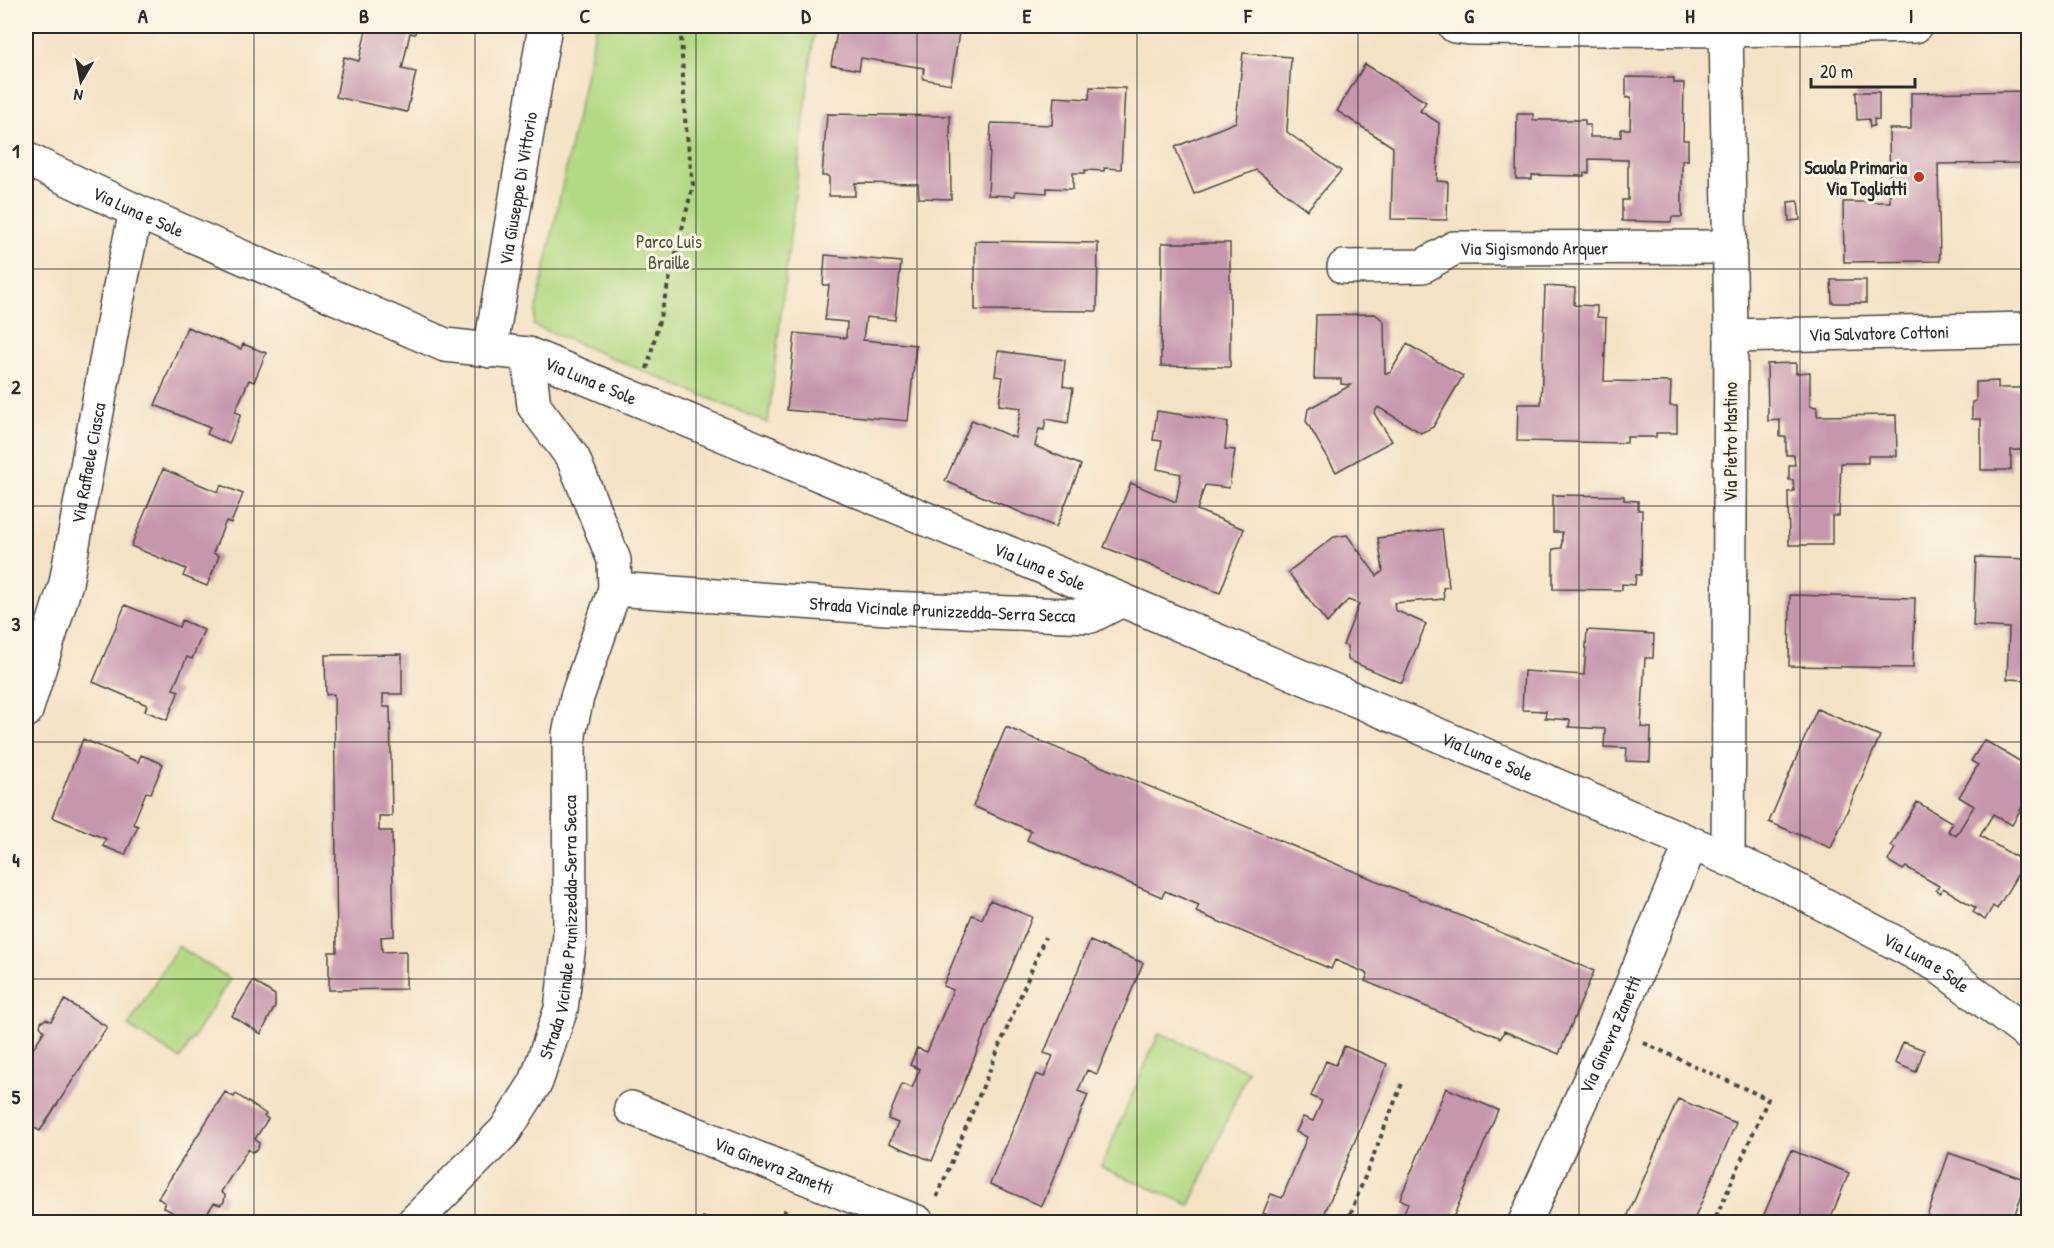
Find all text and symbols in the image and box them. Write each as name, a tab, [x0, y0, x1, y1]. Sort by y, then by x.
text: A	[138, 2, 148, 29]
text: B	[359, 2, 369, 29]
text: C	[580, 2, 591, 29]
text: D	[801, 2, 811, 29]
text: E	[1023, 2, 1032, 29]
text: F	[1243, 2, 1253, 29]
text: G	[1464, 2, 1474, 29]
text: H	[1685, 2, 1695, 29]
text: I	[1909, 2, 1913, 29]
north arrow	[51, 51, 111, 111]
scale bar	[1811, 51, 1914, 89]
text: 20 m	[1820, 59, 1853, 84]
text: N	[72, 84, 84, 107]
street label: Via Giuseppe Di Vittorio	[492, 110, 543, 267]
text: 1	[12, 137, 20, 164]
place label: Scuola Primaria Via Togliatti	[1804, 155, 1908, 202]
marker: Scuola Primaria Via Togliatti	[1912, 170, 1926, 184]
street label: Via Luna e Sole	[89, 180, 188, 243]
park label: Parco Luis Braille	[636, 229, 702, 275]
street label: Via Sigismondo Arquer	[1460, 235, 1608, 260]
street label: Via Salvatore Cottoni	[1808, 318, 1949, 347]
street label: Via Luna e Sole	[541, 350, 641, 410]
text: 2	[11, 373, 21, 400]
street label: Via Pietro Mastino	[1718, 382, 1743, 502]
street label: Via Raffaele Ciasca	[65, 401, 111, 525]
street label: Via Luna e Sole	[990, 536, 1090, 596]
street label: Strada Vicinale Prunizzedda-Serra Secca	[809, 590, 1076, 628]
text: 3	[12, 610, 21, 637]
street label: Via Luna e Sole	[1437, 725, 1537, 787]
street label: Strada Vicinale Prunizzedda-Serra Secca	[532, 795, 583, 1062]
text: 4	[12, 846, 20, 873]
street label: Via Luna e Sole	[1879, 926, 1975, 998]
street label: Via Ginevra Zanetti	[1573, 971, 1647, 1097]
text: 5	[12, 1083, 21, 1110]
street label: Via Ginevra Zanetti	[711, 1130, 838, 1200]

